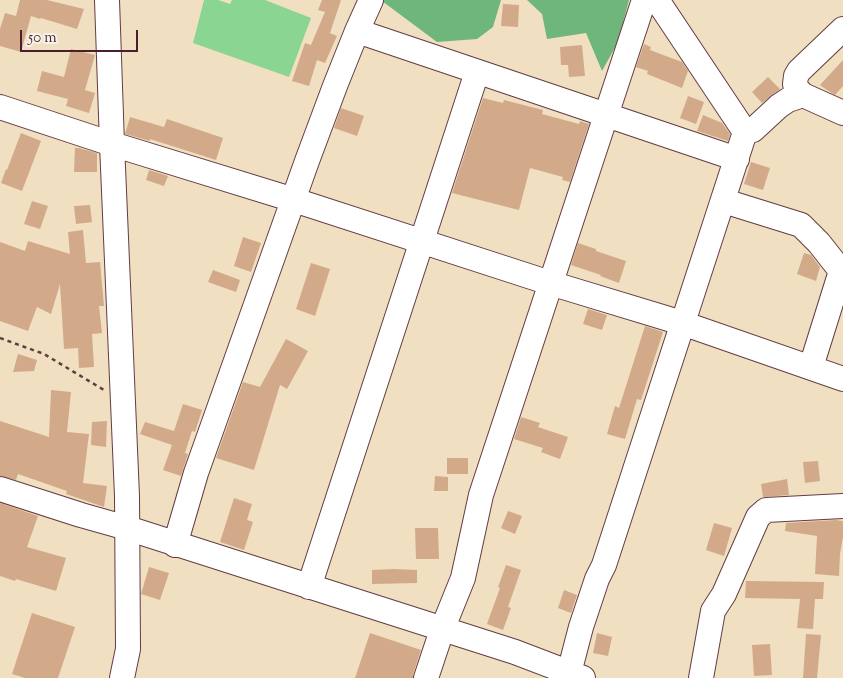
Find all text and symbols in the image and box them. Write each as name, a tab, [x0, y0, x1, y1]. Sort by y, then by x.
scale bar	[22, 20, 140, 52]
text: 50 m	[28, 28, 57, 49]

